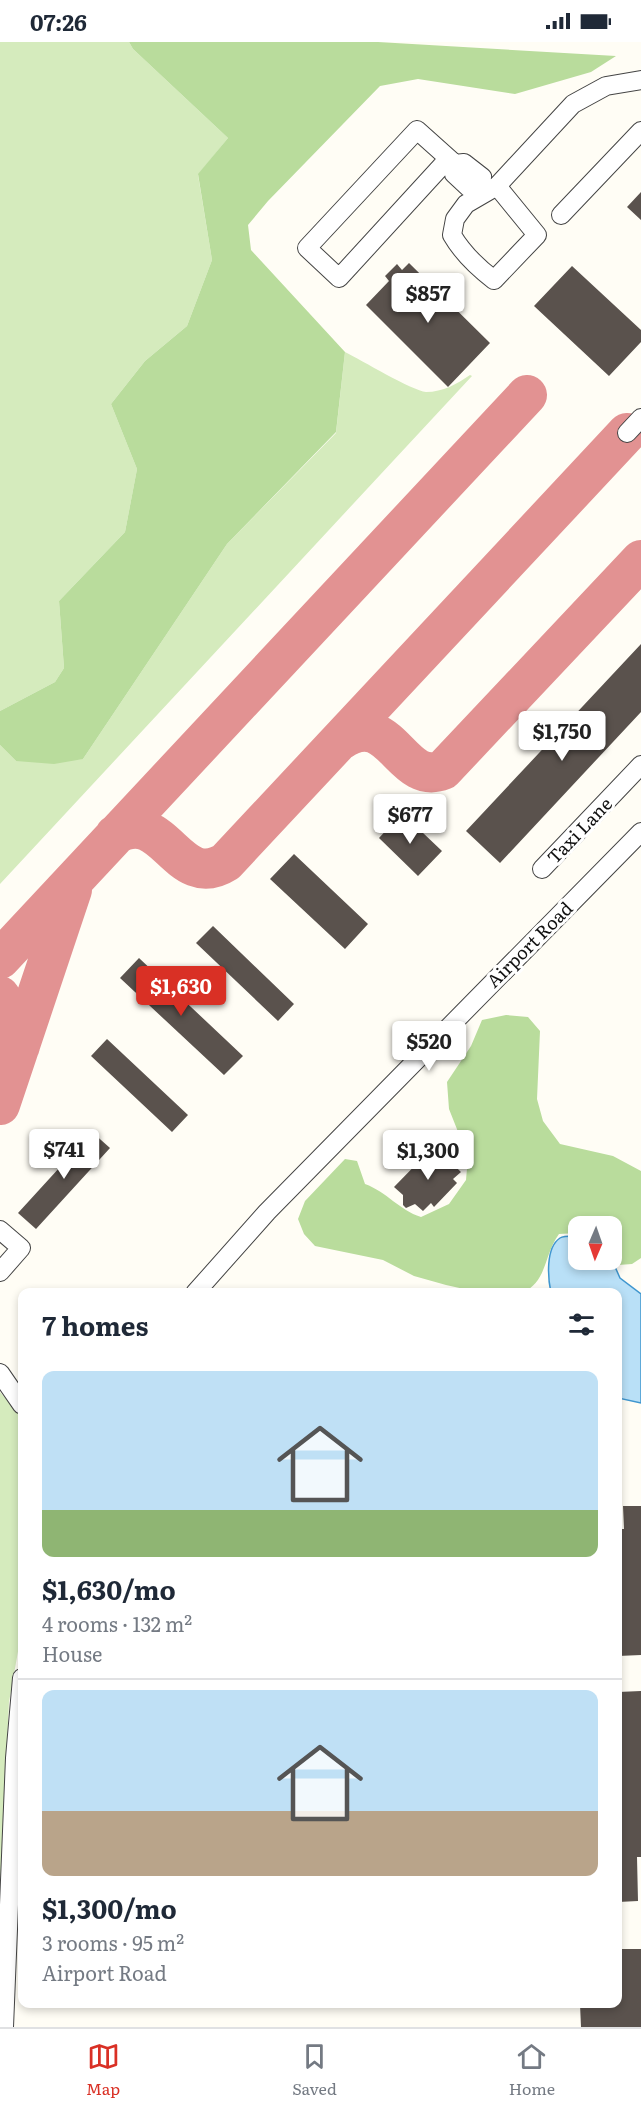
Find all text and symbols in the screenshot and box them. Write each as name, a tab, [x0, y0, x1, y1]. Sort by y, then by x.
text: 07:26	[30, 5, 87, 38]
pin: $857	[392, 273, 464, 324]
text: $857	[405, 277, 451, 307]
pin: $1,750	[513, 711, 611, 762]
text: $1,750	[533, 715, 591, 745]
street label: Taxi Lane	[540, 791, 618, 869]
pin: $677	[374, 794, 446, 845]
text: $677	[387, 798, 433, 828]
street label: Airport Road	[480, 895, 578, 993]
pin: $1,630	[132, 966, 230, 1017]
text: $1,630	[150, 970, 212, 1000]
pin: $520	[393, 1021, 465, 1072]
text: $520	[406, 1025, 452, 1055]
pin: $741	[28, 1129, 100, 1180]
pin: $1,300	[379, 1130, 477, 1181]
text: $741	[43, 1133, 85, 1163]
text: $1,300	[397, 1134, 459, 1164]
north arrow	[568, 1216, 622, 1270]
map controls	[568, 1216, 622, 1270]
text: 7 homes	[42, 1305, 148, 1344]
icon: filters	[565, 1308, 598, 1341]
icon: home	[266, 1410, 374, 1518]
text: $1,630/mo	[42, 1569, 176, 1608]
text: 4 rooms · 132 m²	[42, 1608, 192, 1638]
text: House	[42, 1638, 102, 1668]
icon: home	[266, 1729, 374, 1837]
text: $1,300/mo	[42, 1888, 177, 1927]
text: 3 rooms · 95 m²	[42, 1927, 184, 1957]
text: Airport Road	[42, 1957, 167, 1987]
tab: Map	[86, 2040, 120, 2100]
tab: Saved	[292, 2040, 337, 2100]
tab: Home	[509, 2040, 555, 2100]

